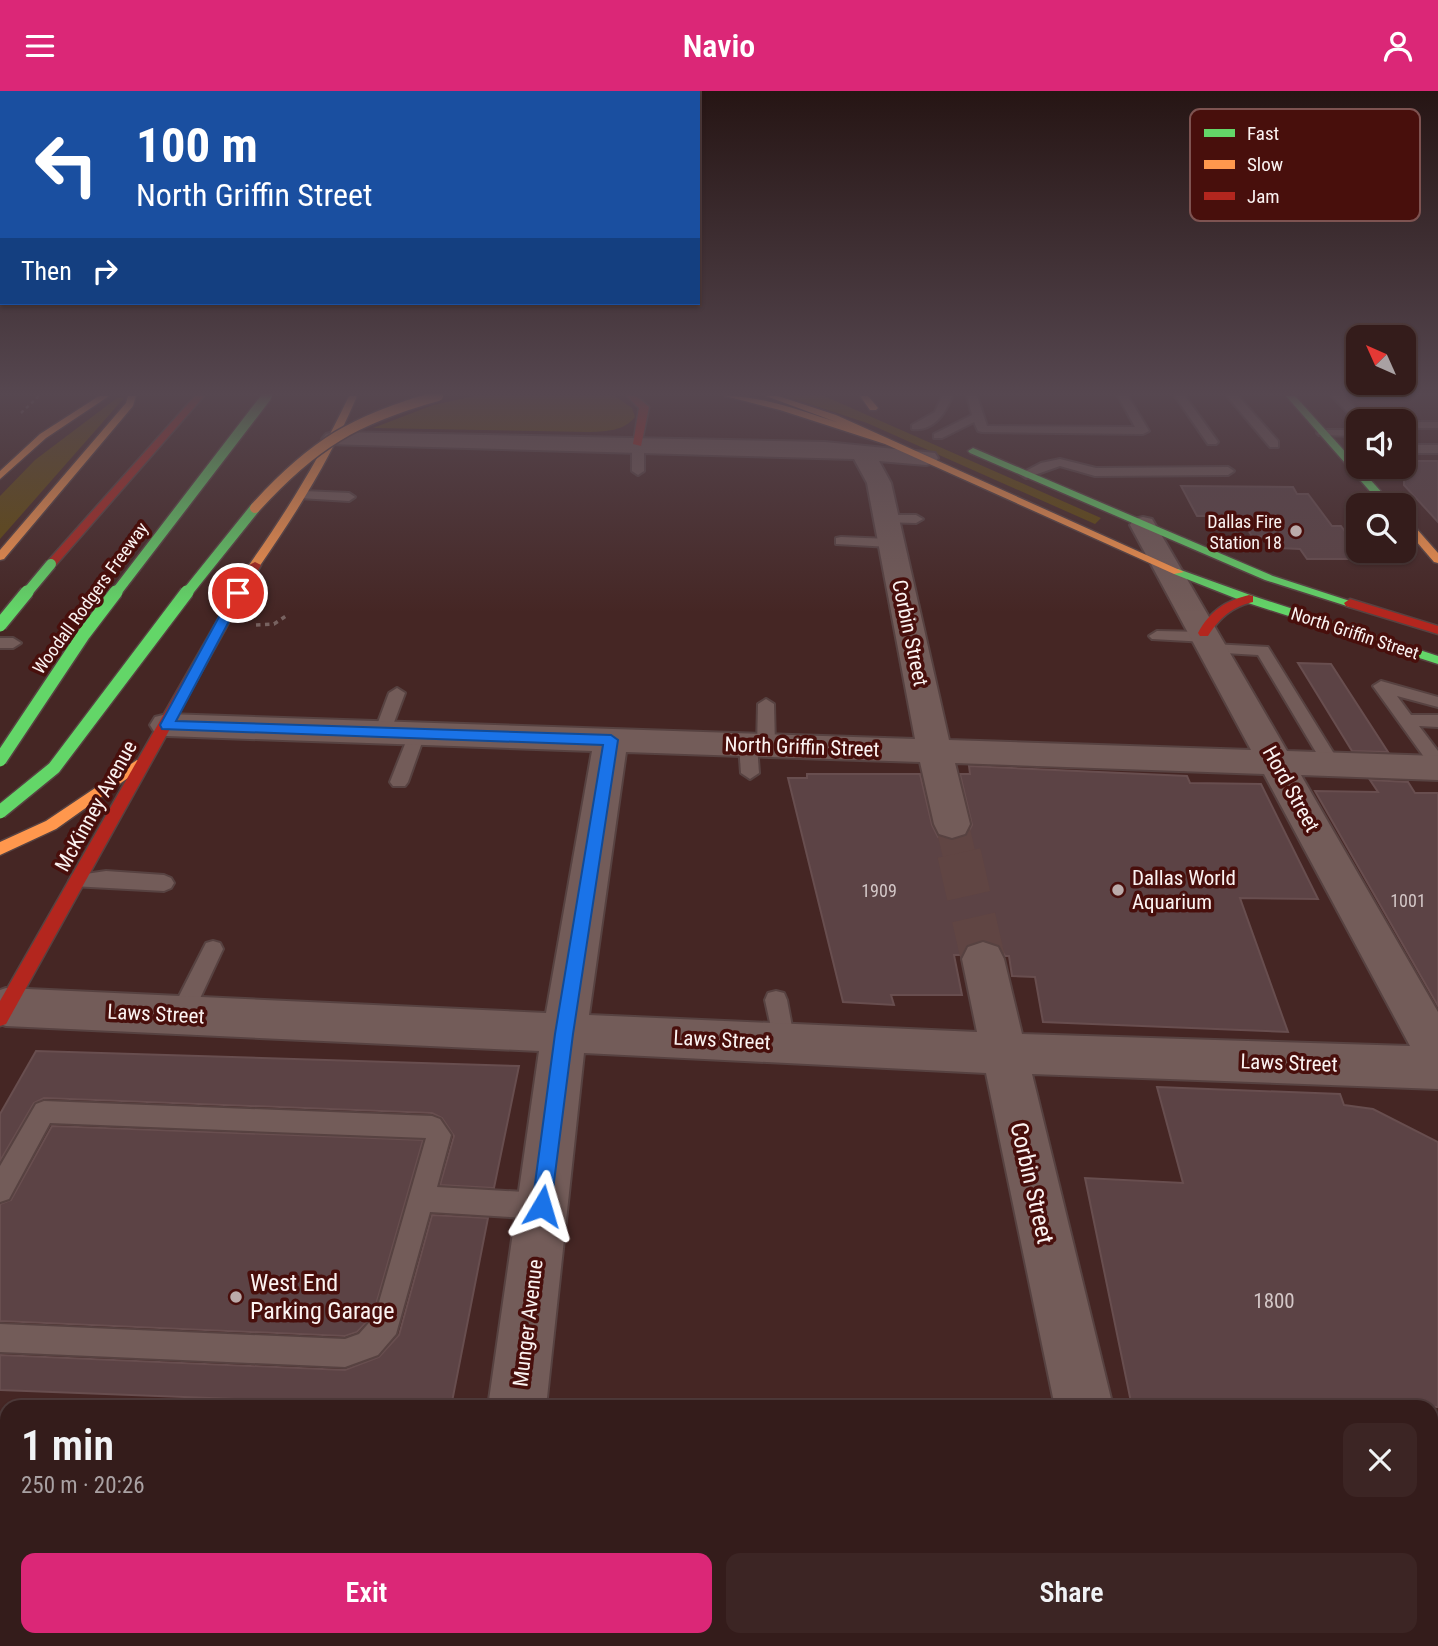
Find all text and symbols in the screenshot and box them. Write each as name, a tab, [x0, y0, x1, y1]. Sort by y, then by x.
icon: menu	[21, 27, 59, 65]
text: Navio	[683, 27, 755, 65]
icon: person	[1379, 27, 1417, 65]
legend	[1190, 109, 1420, 221]
text: 100 m	[136, 117, 258, 174]
icon: left	[21, 119, 112, 210]
text: Fast	[1247, 122, 1279, 145]
text: Slow	[1247, 153, 1283, 176]
text: North Griffin Street	[136, 176, 372, 214]
text: Jam	[1247, 185, 1280, 208]
icon: right	[86, 252, 124, 290]
text: Then	[21, 256, 72, 286]
north arrow	[1346, 325, 1416, 395]
map controls	[1346, 325, 1416, 563]
button: sound	[1346, 409, 1416, 479]
button: search	[1346, 493, 1416, 563]
place label: Dallas Fire Station 18	[1207, 511, 1282, 553]
street label: Woodall Rodgers Freeway	[28, 518, 152, 678]
marker: Dallas Fire Station 18	[1288, 523, 1304, 539]
pin	[208, 563, 268, 623]
icon: arrive	[219, 574, 257, 612]
street label: Corbin Street	[887, 578, 933, 688]
street label: North Griffin Street	[1289, 602, 1421, 664]
street label: North Griffin Street	[724, 732, 880, 762]
street label: McKinney Avenue	[50, 736, 142, 876]
street label: Hord Street	[1258, 742, 1324, 836]
place label: Dallas World Aquarium	[1132, 866, 1236, 914]
house number: 1909	[861, 880, 897, 901]
marker: Dallas World Aquarium	[1110, 882, 1126, 898]
house number: 1001	[1390, 890, 1426, 911]
street label: Laws Street	[107, 999, 205, 1029]
street label: Laws Street	[673, 1025, 771, 1055]
street label: Laws Street	[1240, 1049, 1338, 1077]
street label: Corbin Street	[1004, 1120, 1060, 1246]
position arrow	[505, 1169, 579, 1243]
street label: Munger Avenue	[508, 1258, 548, 1388]
place label: West End Parking Garage	[250, 1269, 394, 1325]
marker: West End Parking Garage	[228, 1289, 244, 1305]
house number: 1800	[1253, 1289, 1295, 1313]
text: 1 min	[21, 1421, 114, 1470]
button: close	[1343, 1423, 1417, 1497]
text: 250 m · 20:26	[21, 1472, 145, 1499]
button: Exit	[21, 1553, 712, 1633]
button: Share	[726, 1553, 1417, 1633]

